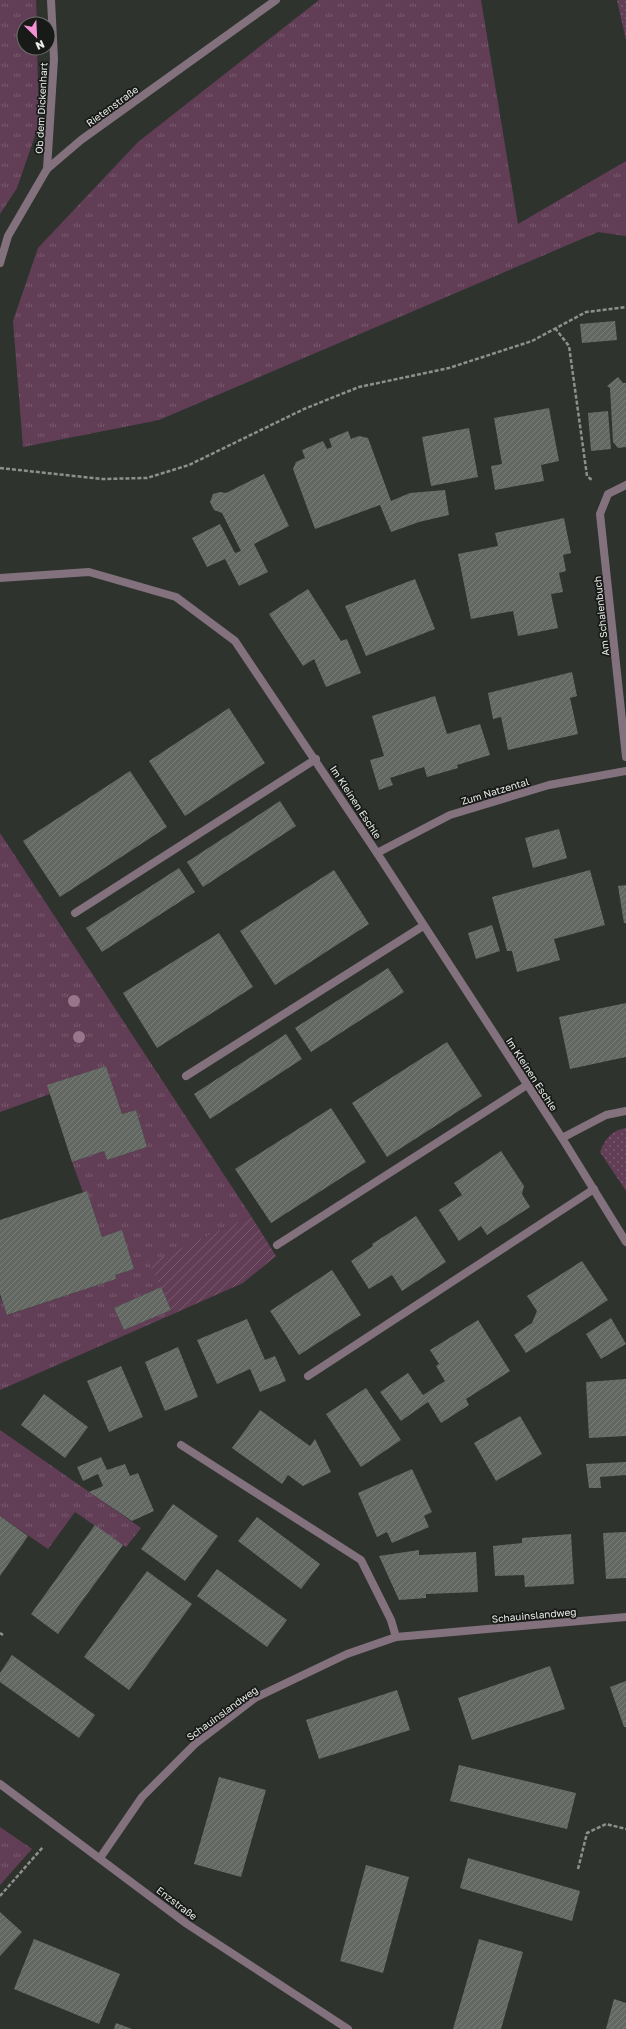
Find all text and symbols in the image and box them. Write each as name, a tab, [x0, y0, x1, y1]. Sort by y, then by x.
north arrow	[16, 16, 56, 56]
text: N	[34, 38, 47, 53]
street label: Ob dem Dickenhart	[33, 62, 49, 154]
street label: Rietenstraße	[84, 83, 141, 129]
street label: Am Schaienbuch	[591, 576, 611, 656]
street label: Im Kleinen Eschle	[328, 763, 384, 841]
street label: Zum Natzental	[460, 775, 530, 807]
street label: Im Kleinen Eschle	[504, 1035, 560, 1113]
street label: Schauinslandweg	[491, 1605, 577, 1625]
street label: Schauinslandweg	[184, 1683, 260, 1743]
street label: Enzstraße	[154, 1884, 200, 1922]

